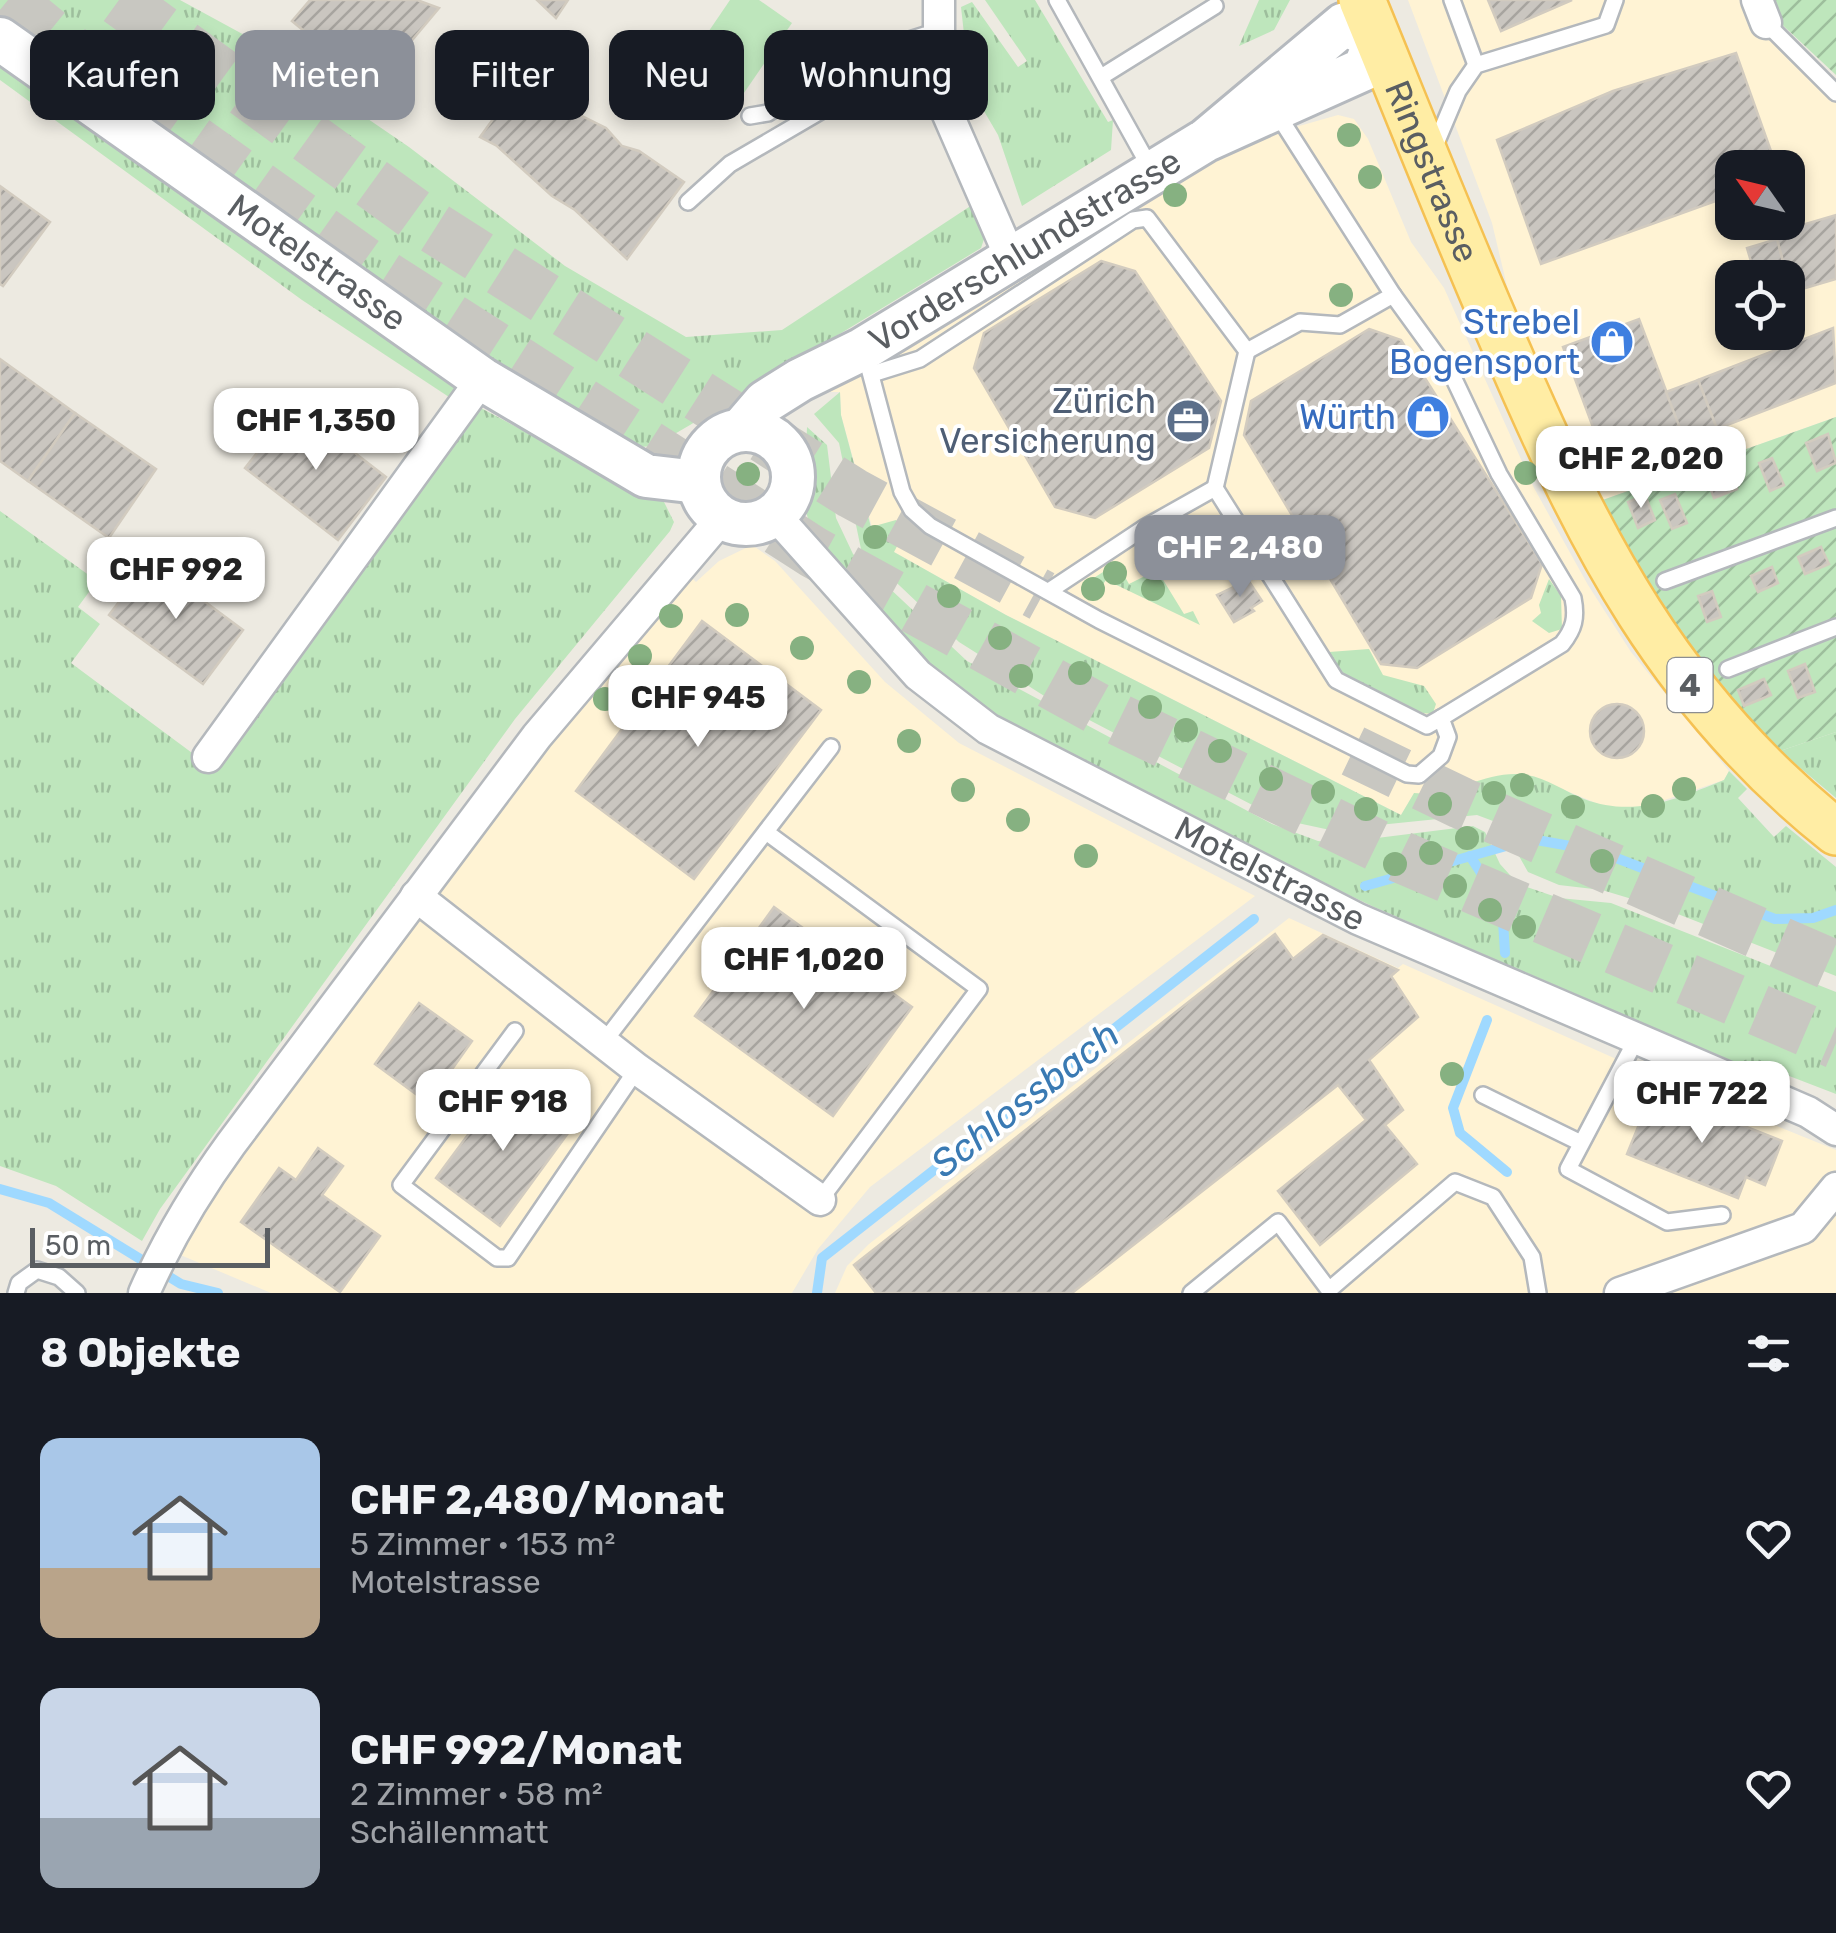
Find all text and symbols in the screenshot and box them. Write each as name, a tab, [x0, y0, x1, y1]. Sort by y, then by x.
chip: Kaufen	[30, 30, 215, 120]
chip: Mieten	[235, 30, 415, 120]
chip: Filter	[435, 30, 589, 120]
chip: Neu	[609, 30, 744, 120]
chip: Wohnung	[764, 30, 988, 120]
street label: Ringstrasse	[1376, 74, 1488, 269]
street label: Vorderschlundstrasse	[861, 139, 1188, 361]
north arrow	[1715, 150, 1805, 240]
map controls	[1715, 150, 1805, 350]
street label: Motelstrasse	[220, 185, 414, 340]
button: locate	[1715, 260, 1805, 350]
place label: Strebel Bogensport	[1389, 301, 1580, 383]
shop icon: Strebel Bogensport	[1589, 319, 1635, 365]
place label: Zürich Versicherung	[939, 380, 1156, 462]
pin: CHF 1,350	[202, 388, 430, 473]
shop icon: Würth	[1405, 394, 1451, 440]
place label: Würth	[1299, 396, 1396, 438]
office icon: Zürich Versicherung	[1165, 398, 1211, 444]
text: CHF 1,350	[236, 401, 396, 439]
pin: CHF 2,020	[1527, 426, 1755, 511]
text: CHF 2,020	[1558, 439, 1724, 477]
pin: CHF 2,480	[1126, 515, 1354, 600]
text: CHF 2,480	[1156, 528, 1324, 566]
pin: CHF 992	[84, 537, 268, 622]
text: CHF 992	[109, 550, 243, 588]
road number: 4	[1668, 658, 1712, 712]
pin: CHF 945	[606, 665, 790, 750]
text: CHF 945	[630, 678, 766, 716]
street label: Motelstrasse	[1168, 807, 1372, 940]
pin: CHF 1,020	[690, 927, 918, 1012]
text: CHF 1,020	[723, 940, 885, 978]
water label: Schlossbach	[922, 1011, 1128, 1187]
pin: CHF 722	[1610, 1061, 1794, 1146]
pin: CHF 918	[411, 1069, 595, 1154]
text: CHF 722	[1636, 1074, 1768, 1112]
text: CHF 918	[438, 1082, 568, 1120]
scale bar	[30, 1223, 270, 1268]
text: 50 m	[45, 1229, 111, 1262]
icon: filters	[1741, 1326, 1796, 1381]
text: 8 Objekte	[40, 1328, 241, 1378]
text: CHF 2,480/Monat	[350, 1475, 724, 1525]
icon: home	[120, 1478, 240, 1598]
icon: heart	[1741, 1511, 1796, 1566]
text: 5 Zimmer · 153 m²	[350, 1525, 615, 1563]
text: Motelstrasse	[350, 1563, 541, 1601]
text: CHF 992/Monat	[350, 1725, 682, 1775]
icon: home	[120, 1728, 240, 1848]
icon: heart	[1741, 1761, 1796, 1816]
text: 2 Zimmer · 58 m²	[350, 1775, 603, 1813]
text: Schällenmatt	[350, 1813, 549, 1851]

